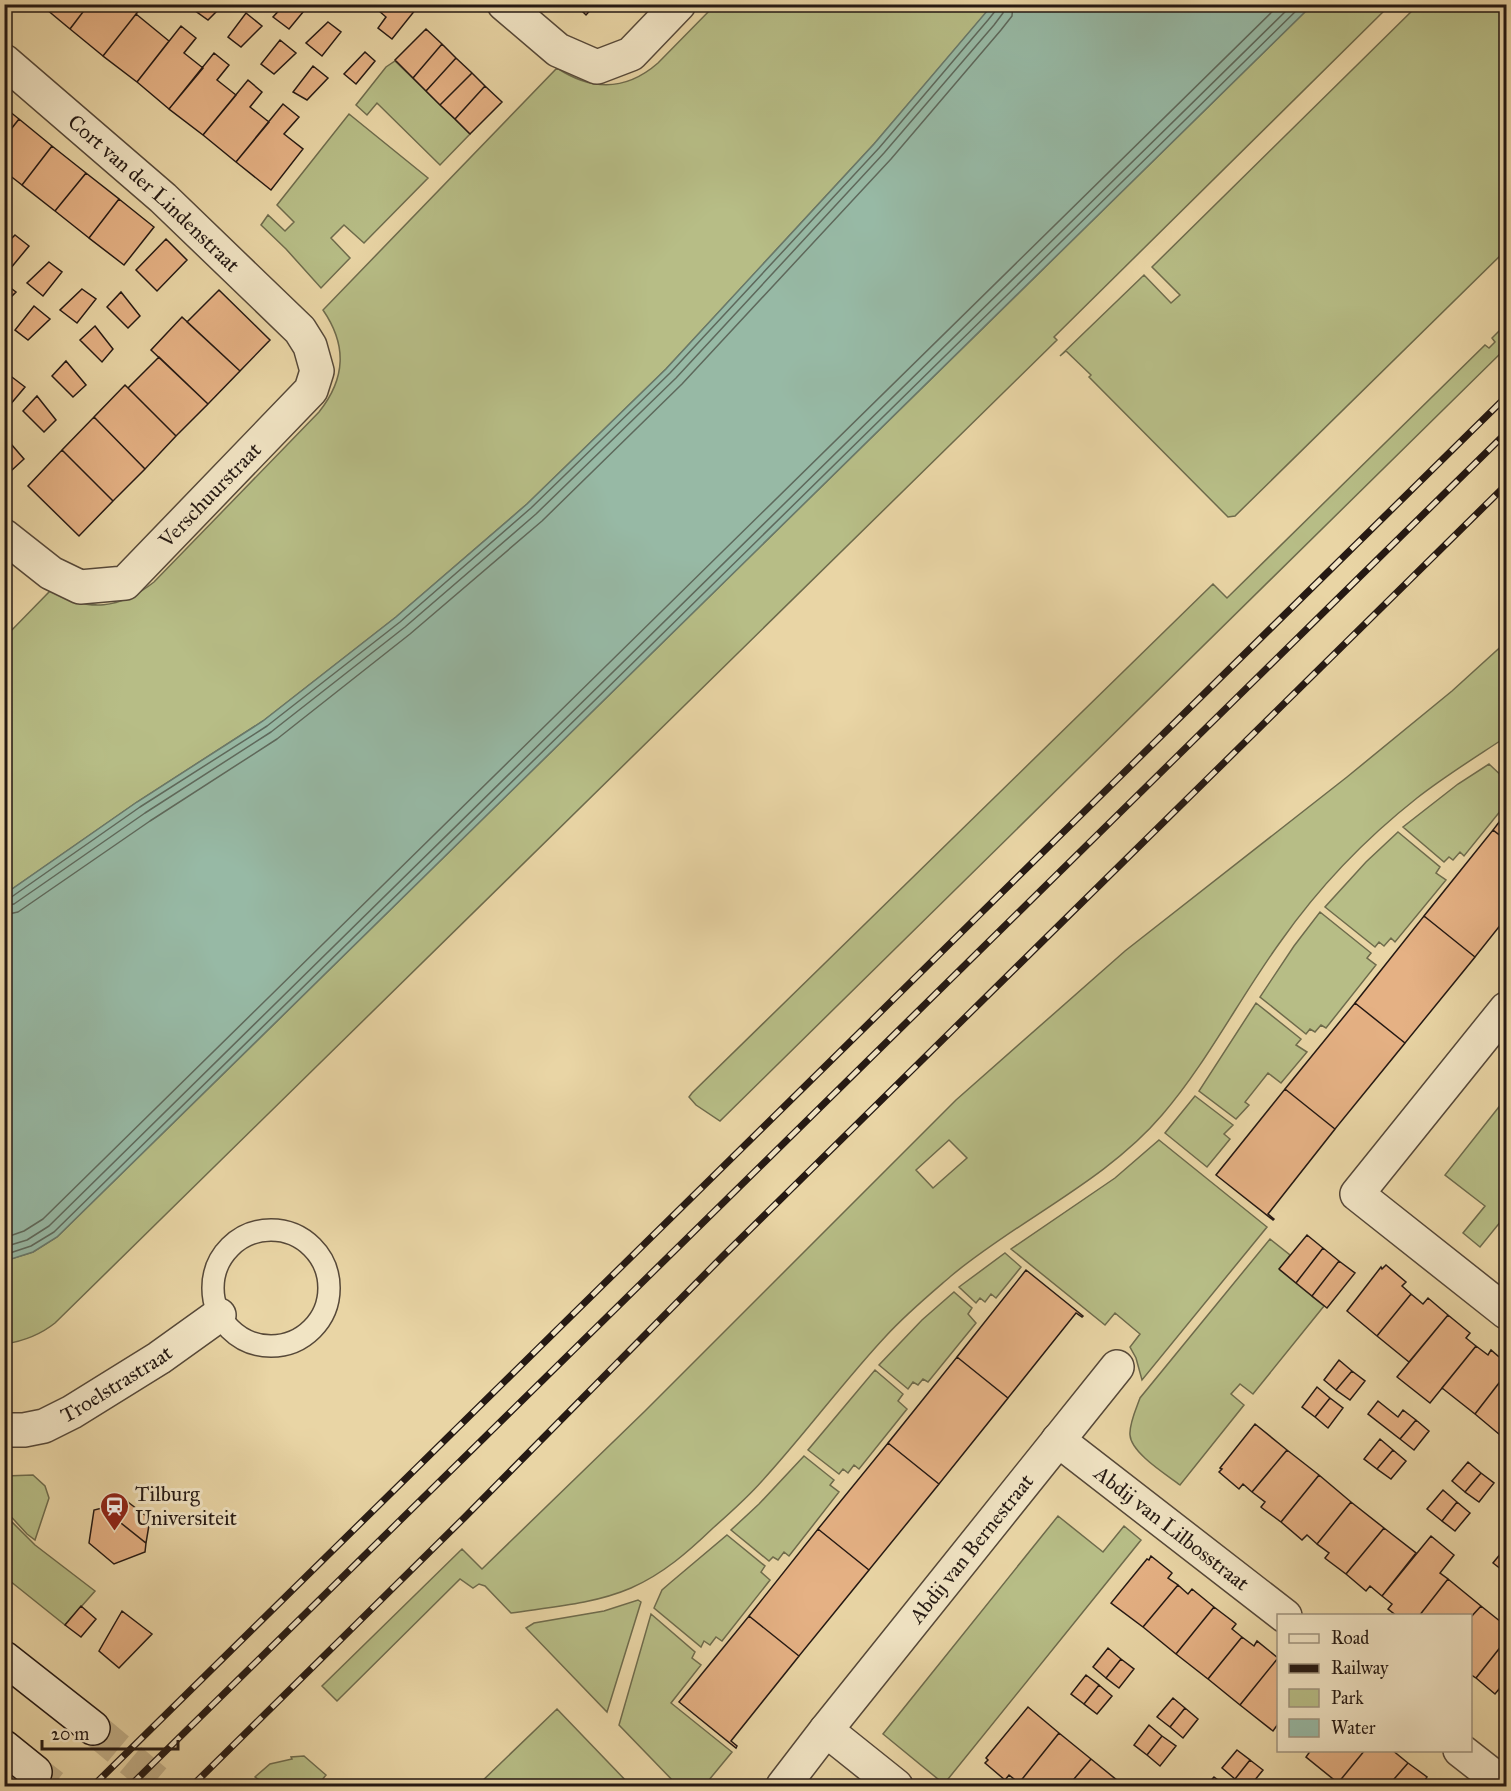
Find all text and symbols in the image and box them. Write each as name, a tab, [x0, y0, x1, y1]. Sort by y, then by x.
street label: Cort van der Lindenstraat	[63, 109, 246, 278]
street label: Verschuurstraat	[153, 437, 267, 554]
street label: Troelstrastraat	[56, 1339, 178, 1429]
street label: Abdij van Lilbosstraat	[1088, 1459, 1255, 1597]
street label: Abdij van Bernestraat	[903, 1468, 1039, 1629]
place label: Tilburg Universiteit	[135, 1481, 238, 1531]
station icon: Tilburg Universiteit	[98, 1490, 130, 1532]
legend	[1277, 1614, 1472, 1752]
text: Road	[1331, 1627, 1369, 1649]
text: Railway	[1331, 1657, 1389, 1679]
text: Park	[1331, 1687, 1364, 1709]
scale bar	[42, 1713, 178, 1751]
text: Water	[1331, 1717, 1376, 1739]
text: 20 m	[51, 1723, 89, 1745]

